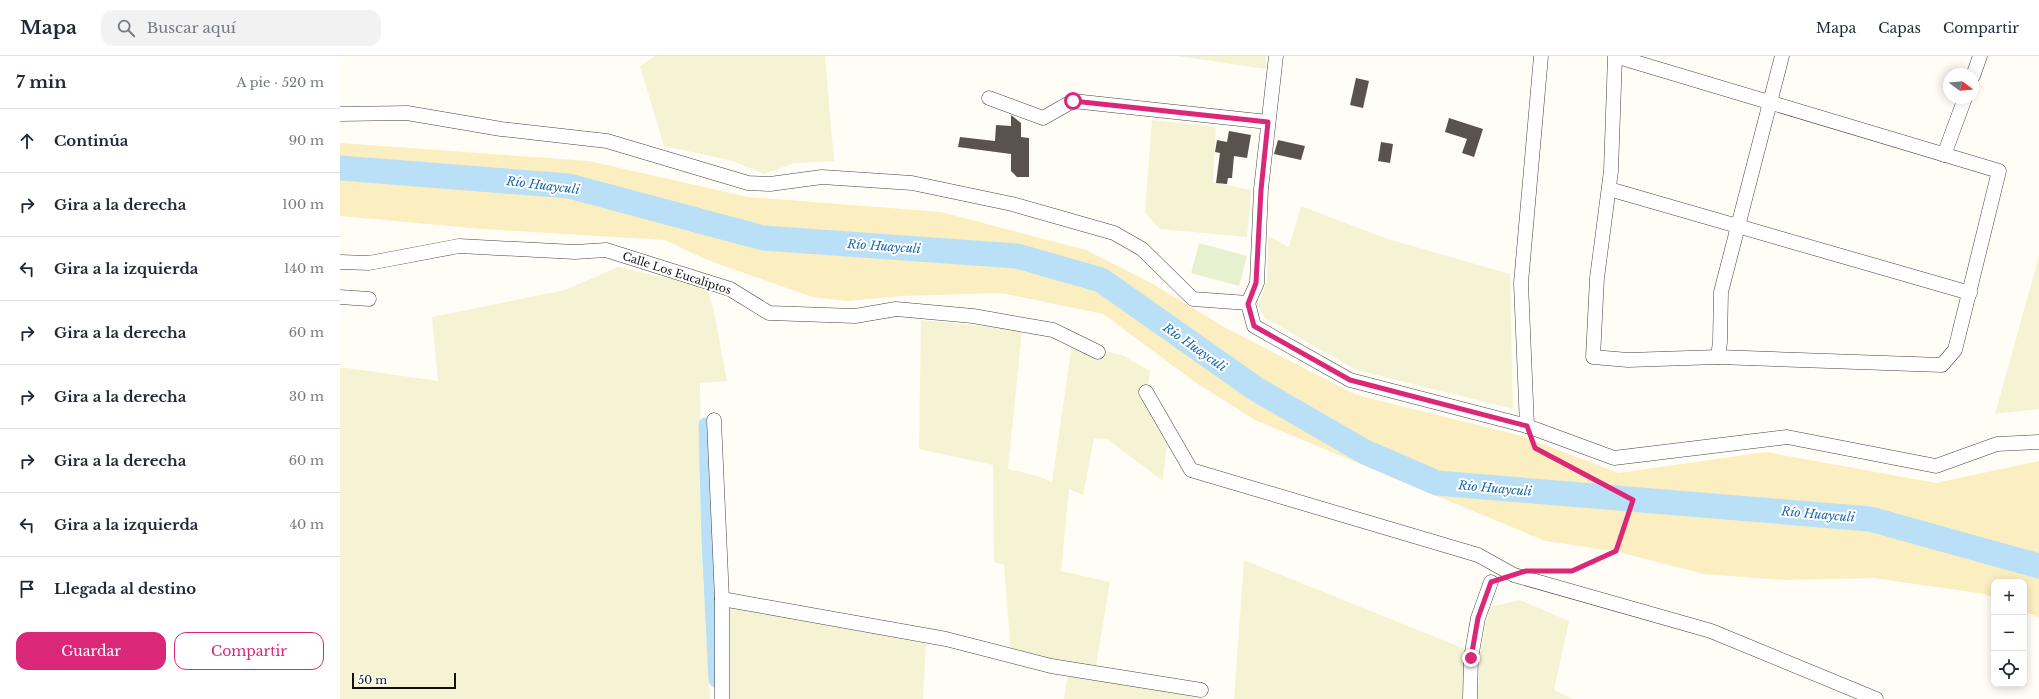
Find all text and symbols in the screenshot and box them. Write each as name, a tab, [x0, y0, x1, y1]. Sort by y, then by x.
search box	[101, 10, 381, 46]
text: Mapa	[20, 16, 77, 39]
icon: search	[115, 17, 137, 39]
text: Buscar aquí	[147, 18, 236, 37]
text: Mapa	[1816, 19, 1856, 37]
text: Capas	[1878, 19, 1921, 37]
text: Compartir	[1943, 19, 2019, 37]
north arrow	[1943, 68, 1979, 104]
text: 7 min	[16, 72, 67, 93]
text: A pie · 520 m	[237, 74, 324, 91]
route start	[1064, 92, 1082, 110]
icon: ahead	[16, 130, 38, 152]
text: Continúa	[54, 131, 128, 150]
text: 90 m	[289, 132, 324, 149]
water label: Río Huayculi	[505, 173, 581, 197]
icon: right	[16, 194, 38, 216]
text: Gira a la derecha	[54, 195, 186, 214]
text: 100 m	[282, 196, 324, 213]
water label: Río Huayculi	[846, 236, 922, 256]
street label: Calle Los Eucaliptos	[621, 249, 733, 297]
icon: left	[16, 258, 38, 280]
text: Gira a la izquierda	[54, 259, 198, 278]
text: 140 m	[284, 260, 324, 277]
water label: Río Huayculi	[1160, 319, 1230, 375]
icon: right	[16, 322, 38, 344]
text: Gira a la derecha	[54, 323, 186, 342]
text: 60 m	[289, 324, 324, 341]
icon: right	[16, 386, 38, 408]
text: Gira a la derecha	[54, 387, 186, 406]
text: 30 m	[289, 388, 324, 405]
icon: right	[16, 450, 38, 472]
text: Gira a la derecha	[54, 451, 186, 470]
text: 60 m	[289, 452, 324, 469]
water label: Río Huayculi	[1457, 477, 1533, 499]
water label: Río Huayculi	[1780, 503, 1856, 525]
icon: left	[16, 514, 38, 536]
text: Gira a la izquierda	[54, 515, 198, 534]
text: 40 m	[289, 516, 324, 533]
icon: arrive	[16, 578, 38, 600]
text: Llegada al destino	[54, 579, 196, 598]
map controls	[1991, 579, 2027, 687]
button: +	[1991, 579, 2027, 615]
button: −	[1991, 615, 2027, 651]
button: Guardar	[16, 632, 166, 670]
button: Compartir	[174, 632, 324, 670]
route end	[1462, 649, 1480, 667]
button: locate	[1991, 651, 2027, 687]
scale bar	[352, 671, 456, 690]
text: 50 m	[358, 673, 387, 687]

